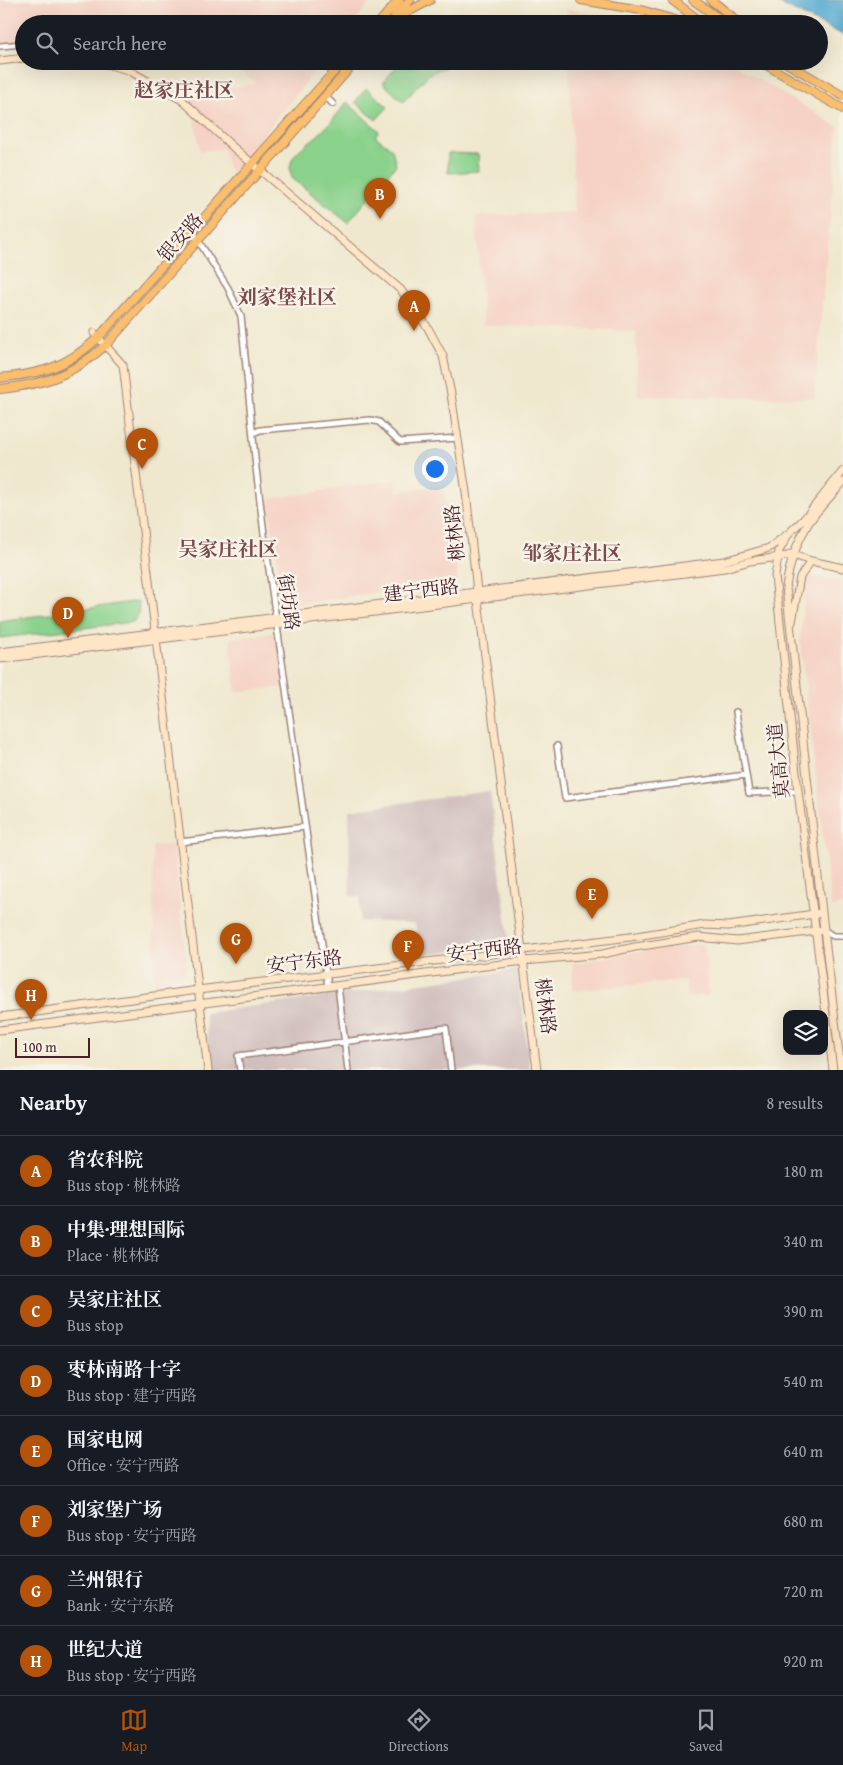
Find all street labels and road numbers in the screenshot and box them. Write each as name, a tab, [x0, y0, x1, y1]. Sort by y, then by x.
street label: 银安路	[151, 206, 209, 268]
street label: 桃林路	[437, 503, 471, 563]
street label: 建宁西路	[382, 571, 460, 609]
street label: 街坊路	[271, 572, 307, 632]
street label: 莫高大道	[760, 722, 796, 800]
street label: 安宁西路	[445, 931, 523, 969]
street label: 安宁东路	[265, 942, 343, 980]
street label: 桃林路	[529, 976, 563, 1036]

